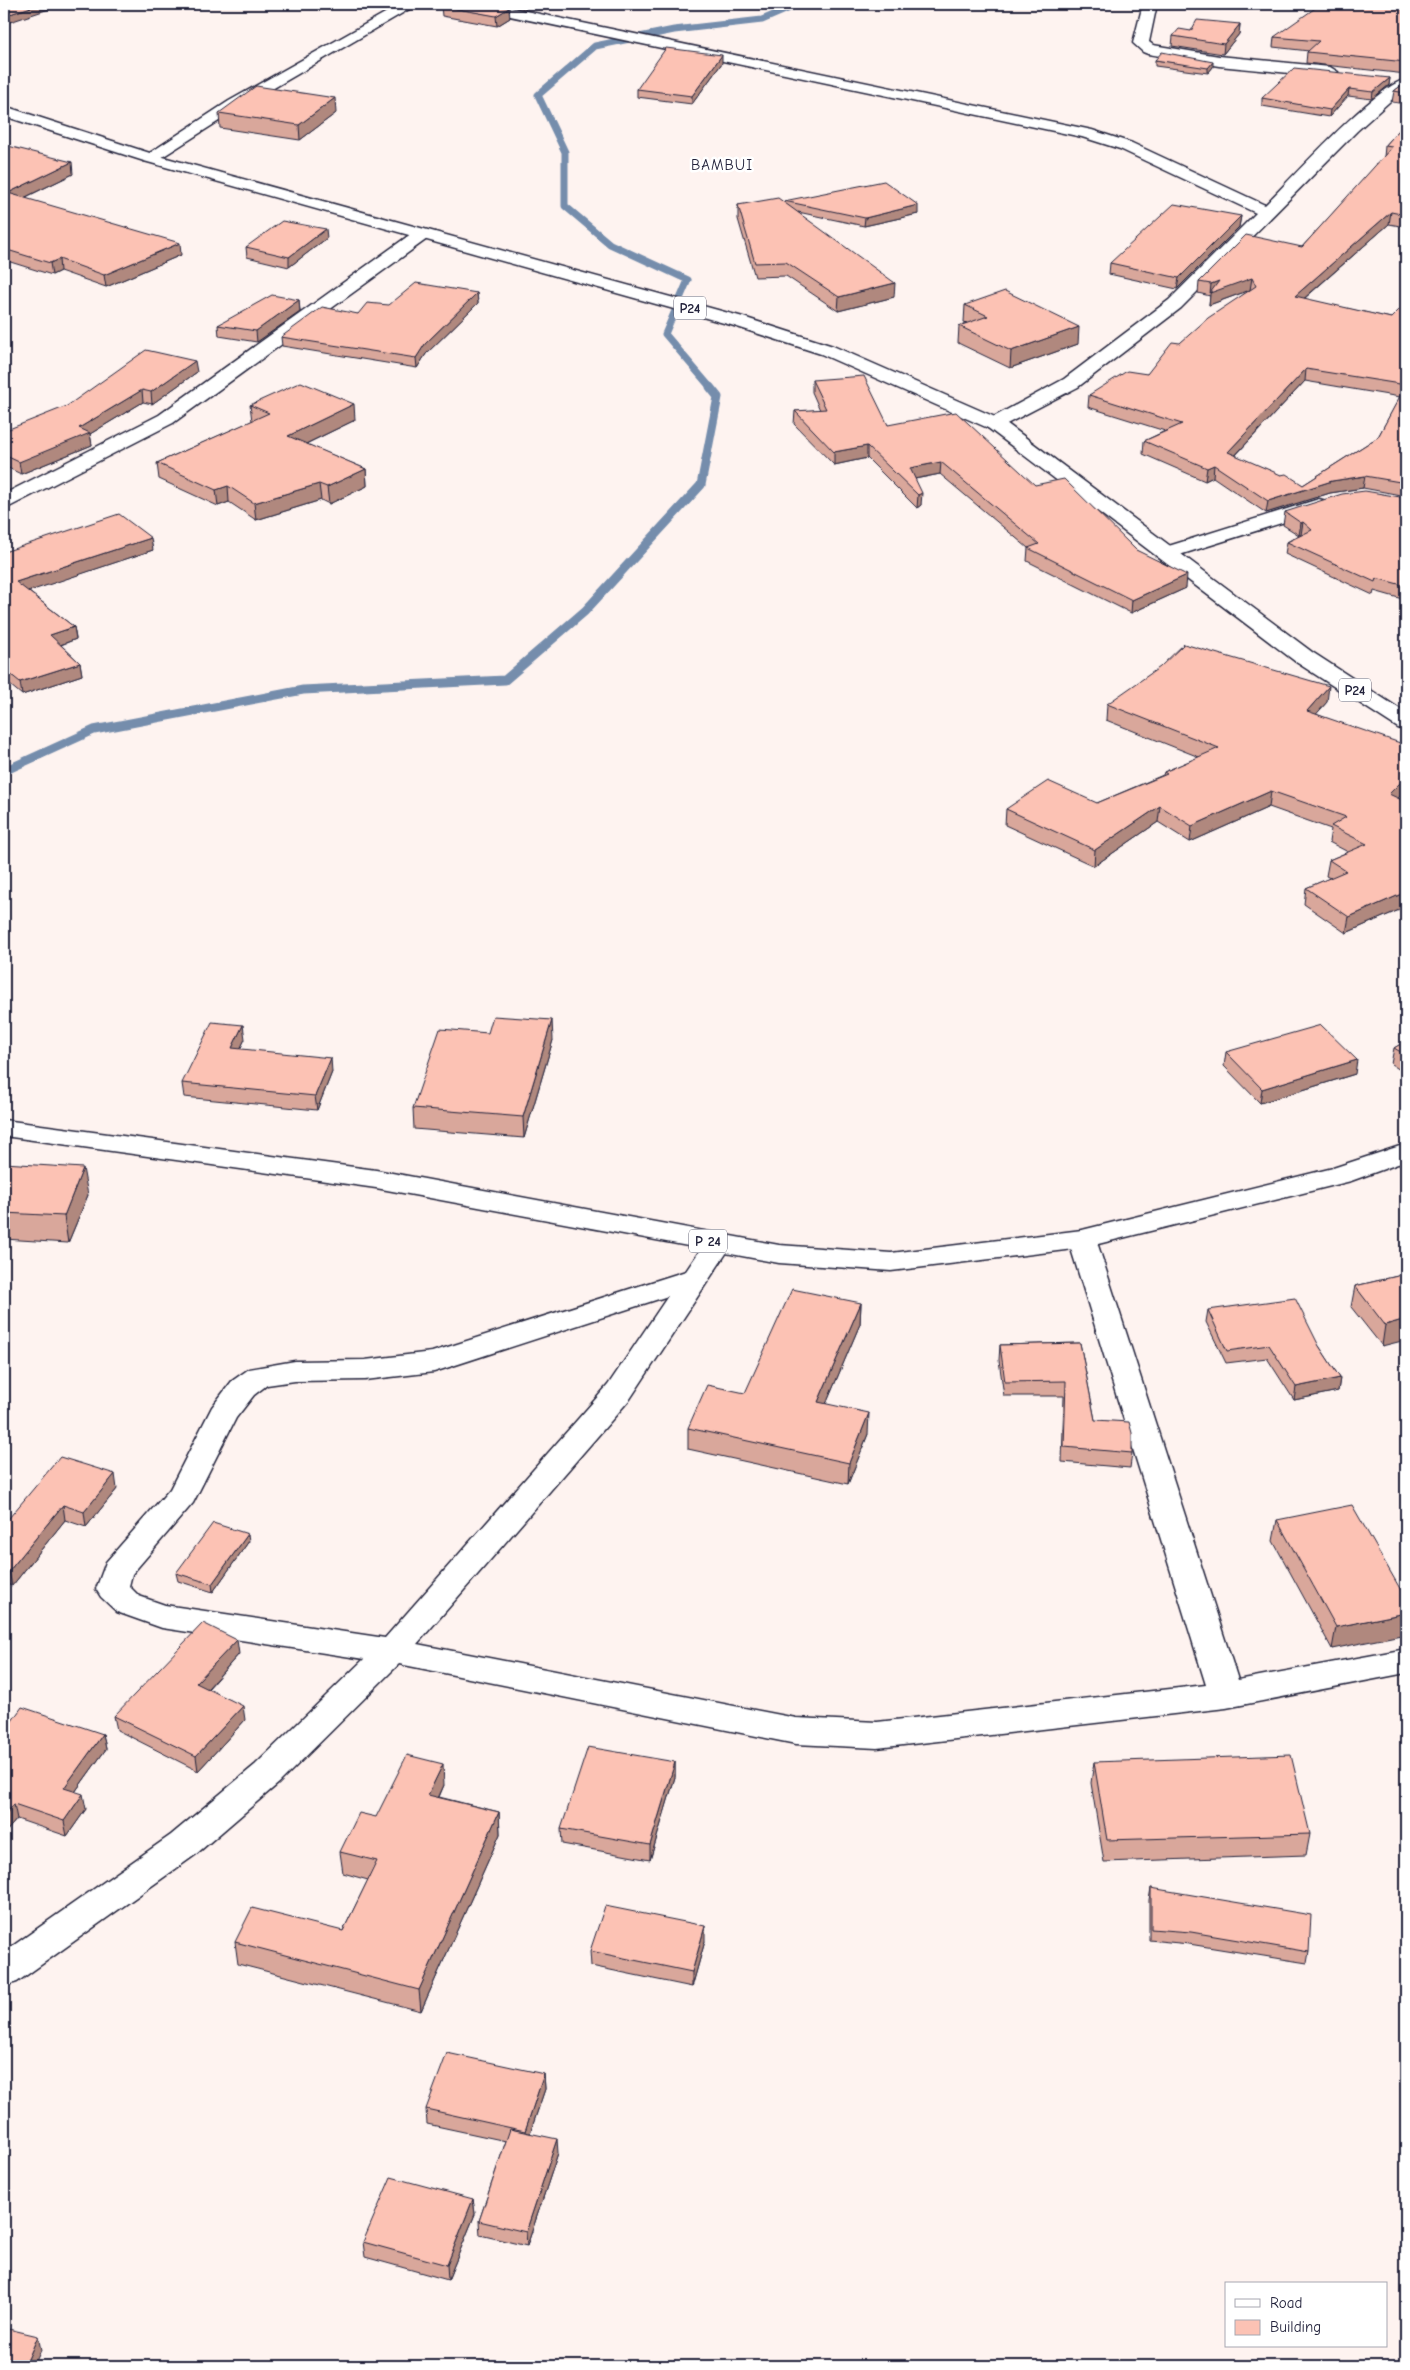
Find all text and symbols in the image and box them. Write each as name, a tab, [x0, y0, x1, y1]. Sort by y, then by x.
district label: BAMBUI	[691, 156, 753, 174]
road number: P24	[674, 296, 706, 320]
road number: P24	[1339, 678, 1371, 702]
road number: P 24	[689, 1230, 727, 1252]
legend	[1225, 2282, 1388, 2348]
text: Road	[1270, 2294, 1302, 2312]
text: Building	[1270, 2318, 1321, 2336]

